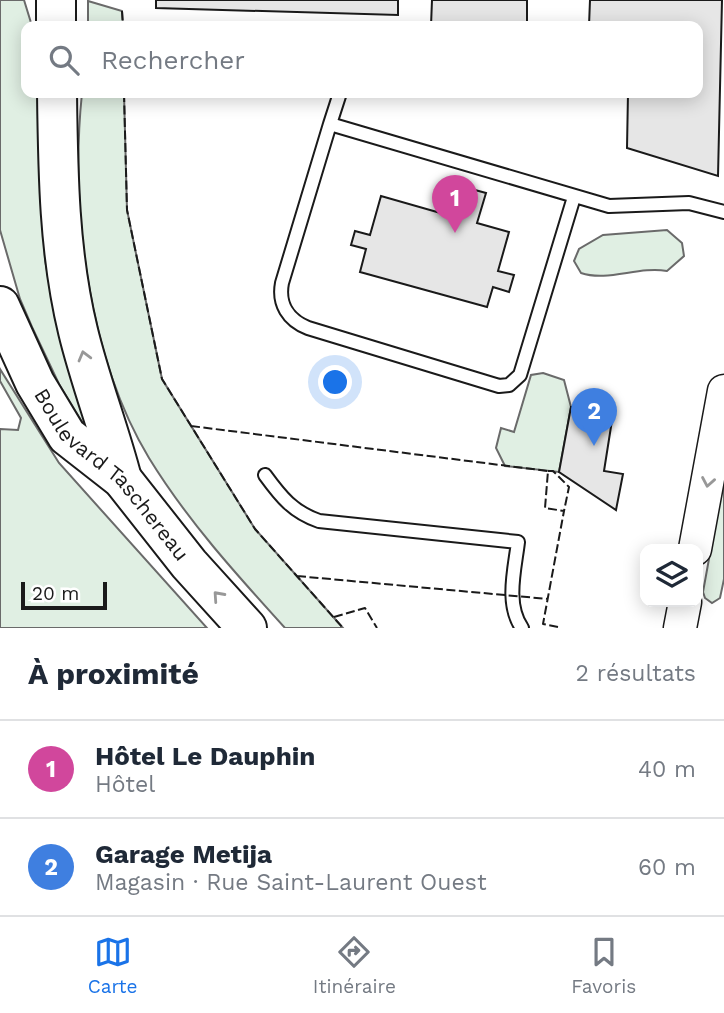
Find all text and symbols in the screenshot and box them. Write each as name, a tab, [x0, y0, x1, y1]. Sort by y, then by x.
search box	[21, 21, 703, 98]
icon: search	[45, 41, 83, 79]
text: Rechercher	[101, 45, 245, 75]
pin: 1	[432, 175, 478, 233]
one-way arrow	[78, 350, 93, 362]
your location	[318, 365, 352, 399]
street label: Boulevard Taschereau	[29, 384, 194, 565]
pin: 2	[571, 388, 617, 446]
one-way arrow	[701, 476, 716, 488]
map controls	[640, 544, 703, 607]
button: layers	[640, 544, 703, 607]
scale bar	[21, 579, 107, 611]
text: 20 m	[32, 582, 79, 605]
one-way arrow	[214, 591, 226, 604]
text: À proximité	[28, 656, 199, 691]
text: 2 résultats	[576, 660, 696, 687]
text: Hôtel Le Dauphin	[95, 741, 315, 771]
text: 1	[46, 756, 56, 783]
text: 40 m	[638, 756, 696, 783]
text: Hôtel	[95, 771, 155, 798]
text: Garage Metija	[95, 839, 272, 869]
text: 2	[44, 854, 58, 881]
text: 60 m	[638, 854, 696, 881]
text: Magasin · Rue Saint-Laurent Ouest	[95, 869, 487, 896]
tab: Carte	[88, 933, 138, 998]
tab: Itinéraire	[313, 933, 396, 998]
tab: Favoris	[571, 933, 636, 998]

